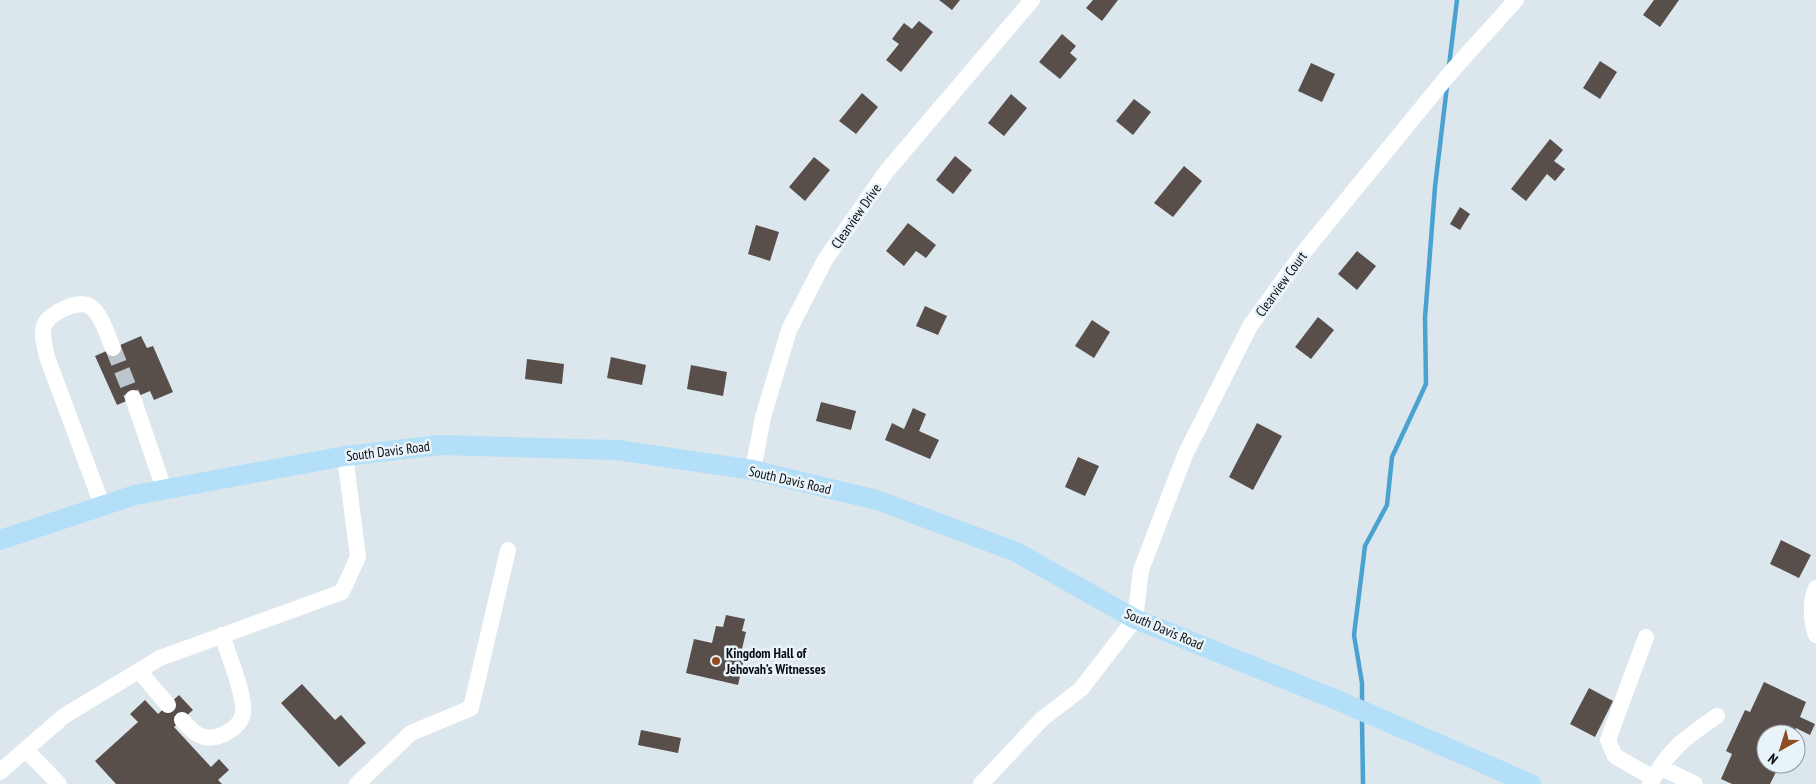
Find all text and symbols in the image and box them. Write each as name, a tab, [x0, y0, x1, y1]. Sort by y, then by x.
street label: Clearview Drive	[827, 180, 885, 252]
street label: Clearview Court	[1251, 248, 1311, 320]
street label: South Davis Road	[345, 437, 431, 465]
street label: South Davis Road	[747, 462, 833, 498]
street label: South Davis Road	[1122, 604, 1206, 654]
place label: Kingdom Hall of Jehovah’s Witnesses	[725, 644, 826, 678]
marker: Kingdom Hall of Jehovah’s Witnesses	[710, 655, 722, 667]
north arrow	[1756, 724, 1806, 774]
text: N	[1764, 750, 1781, 768]

